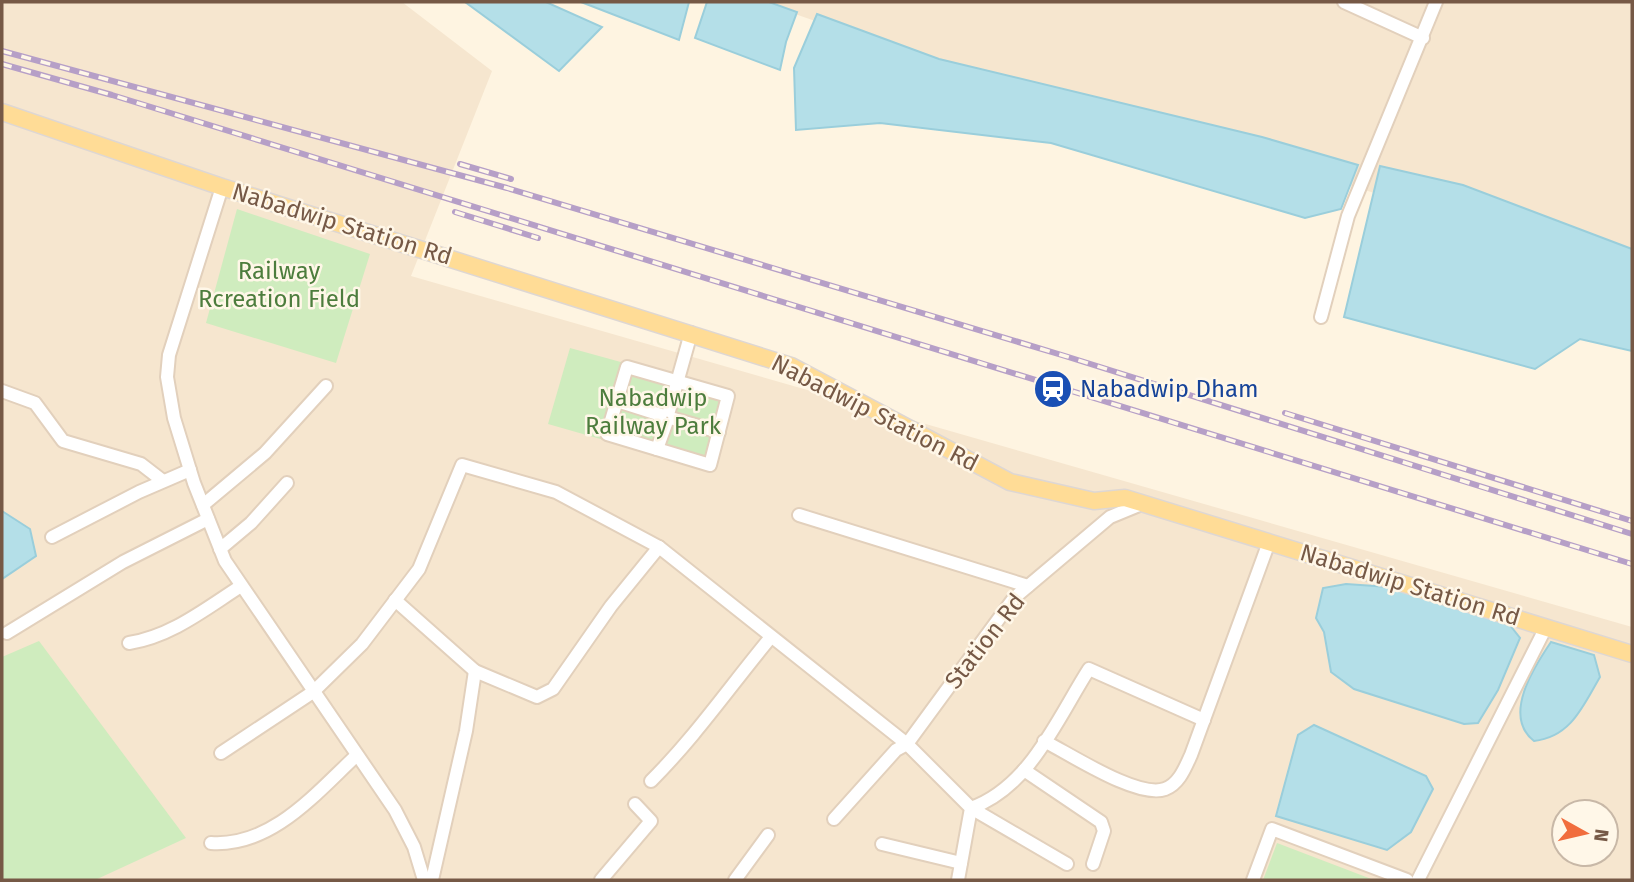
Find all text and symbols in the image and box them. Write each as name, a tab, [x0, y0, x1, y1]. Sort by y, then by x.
street label: Nabadwip Station Rd	[229, 177, 455, 271]
park label: Railway Rcreation Field	[198, 257, 360, 313]
street label: Nabadwip Station Rd	[767, 349, 983, 477]
station icon: Nabadwip Dham	[1032, 368, 1074, 410]
place label: Nabadwip Dham	[1080, 375, 1259, 403]
park label: Nabadwip Railway Park	[585, 384, 722, 440]
street label: Nabadwip Station Rd	[1297, 538, 1523, 632]
street label: Station Rd	[939, 588, 1031, 694]
north arrow	[1550, 798, 1620, 868]
text: N	[1589, 827, 1614, 843]

